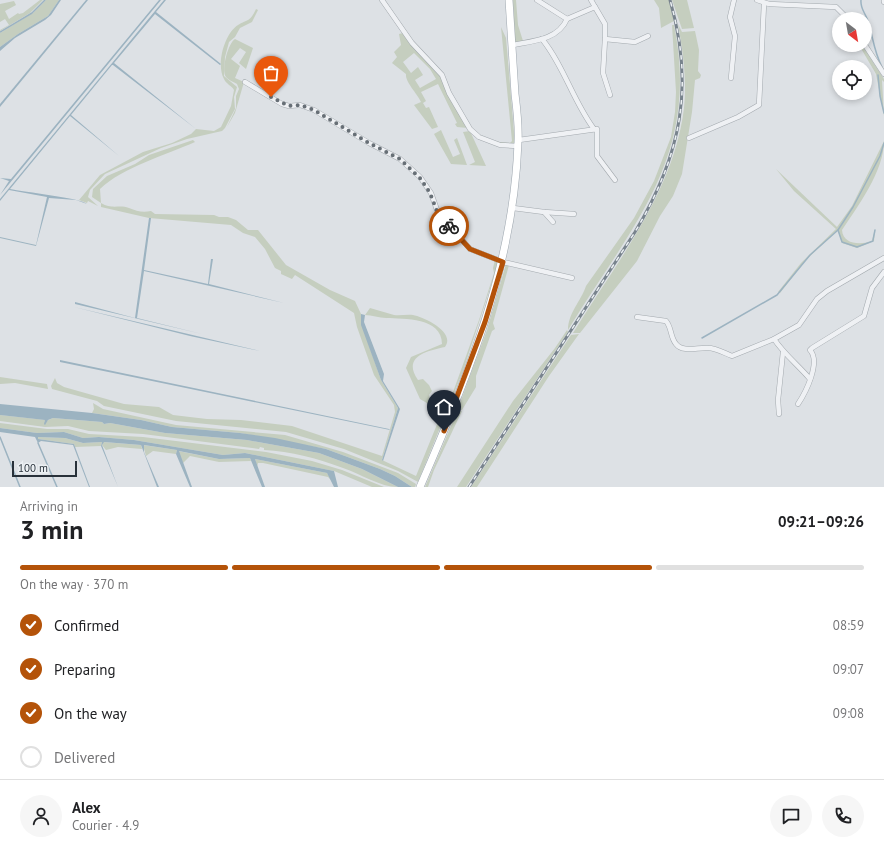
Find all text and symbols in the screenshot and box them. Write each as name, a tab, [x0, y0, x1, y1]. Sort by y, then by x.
north arrow	[832, 12, 872, 52]
map controls	[832, 12, 872, 100]
pin	[254, 56, 288, 97]
button: locate	[832, 60, 872, 100]
icon: bag	[260, 62, 282, 84]
courier	[429, 206, 469, 246]
icon: bike	[438, 215, 460, 237]
pin	[427, 390, 461, 431]
icon: home	[433, 396, 455, 418]
scale bar	[12, 459, 77, 478]
text: 100 m	[18, 461, 48, 475]
text: Arriving in	[20, 498, 78, 515]
text: 09:21–09:26	[778, 512, 864, 531]
text: 3 min	[20, 513, 83, 546]
text: On the way · 370 m	[20, 576, 128, 593]
icon: check	[20, 614, 42, 636]
text: Confirmed	[54, 616, 119, 635]
text: 08:59	[833, 617, 864, 634]
icon: check	[20, 658, 42, 680]
text: Preparing	[54, 660, 116, 679]
text: 09:07	[833, 661, 864, 678]
icon: check	[20, 702, 42, 724]
text: On the way	[54, 704, 127, 723]
text: 09:08	[833, 705, 864, 722]
text: Delivered	[54, 748, 115, 767]
button: person	[20, 795, 62, 837]
button: chat	[770, 795, 812, 837]
button: phone	[822, 795, 864, 837]
text: Alex	[72, 798, 101, 817]
text: Courier · 4.9	[72, 817, 139, 834]

